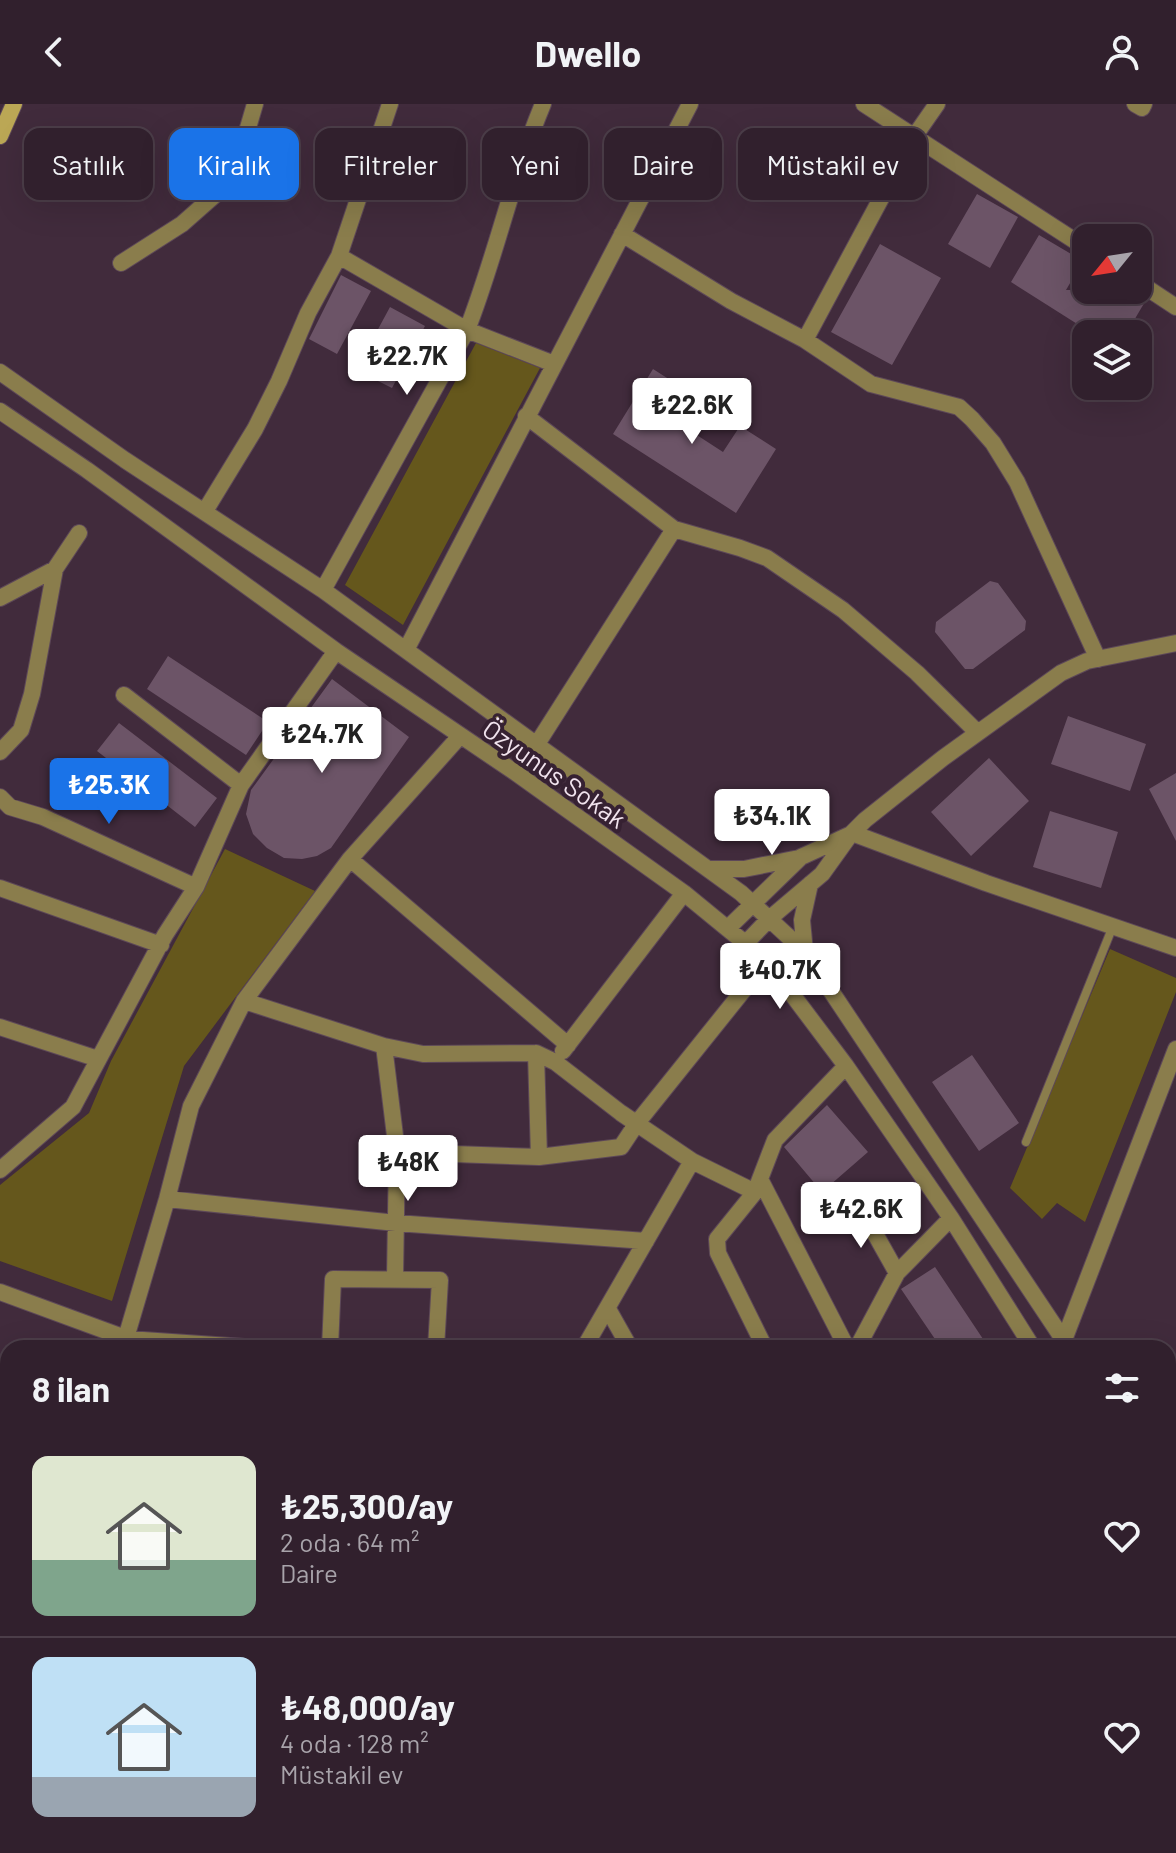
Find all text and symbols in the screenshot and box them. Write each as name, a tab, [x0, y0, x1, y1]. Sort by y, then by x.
icon: back	[32, 30, 76, 74]
icon: person	[1100, 30, 1144, 74]
text: Dwello	[535, 31, 641, 74]
chip: Satılık	[24, 128, 153, 200]
chip: Kiralık	[169, 128, 299, 200]
chip: Filtreler	[315, 128, 466, 200]
chip: Yeni	[482, 128, 588, 200]
chip: Daire	[604, 128, 722, 200]
chip: Müstakil ev	[738, 128, 927, 200]
north arrow	[1072, 224, 1152, 304]
map controls	[1072, 224, 1152, 400]
button: layers	[1072, 320, 1152, 400]
pin: ₺22.7K	[342, 329, 472, 397]
text: ₺22.7K	[366, 339, 448, 370]
pin: ₺22.6K	[627, 378, 757, 446]
text: ₺22.6K	[650, 388, 734, 419]
pin: ₺24.7K	[257, 707, 387, 775]
street label: Özyunus Sokak	[477, 712, 633, 834]
text: ₺24.7K	[280, 717, 364, 748]
pin: ₺25.3K	[44, 758, 174, 826]
text: ₺25.3K	[68, 768, 150, 799]
pin: ₺34.1K	[707, 789, 837, 857]
text: ₺34.1K	[732, 799, 812, 830]
pin: ₺40.7K	[715, 943, 845, 1011]
text: ₺40.7K	[738, 953, 822, 984]
pin: ₺48K	[361, 1135, 455, 1203]
text: ₺48K	[377, 1145, 439, 1176]
pin: ₺42.6K	[796, 1182, 926, 1250]
text: ₺42.6K	[819, 1192, 903, 1223]
icon: filters	[1100, 1366, 1144, 1410]
text: 8 ilan	[32, 1368, 110, 1409]
text: ₺25,300/ay	[280, 1485, 453, 1526]
icon: home	[96, 1488, 192, 1584]
icon: heart	[1100, 1514, 1144, 1558]
text: 2 oda · 64 m²	[280, 1526, 420, 1557]
text: Daire	[280, 1557, 338, 1588]
text: ₺48,000/ay	[280, 1686, 455, 1727]
icon: home	[96, 1689, 192, 1785]
icon: heart	[1100, 1715, 1144, 1759]
text: 4 oda · 128 m²	[280, 1727, 429, 1758]
text: Müstakil ev	[280, 1758, 403, 1789]

